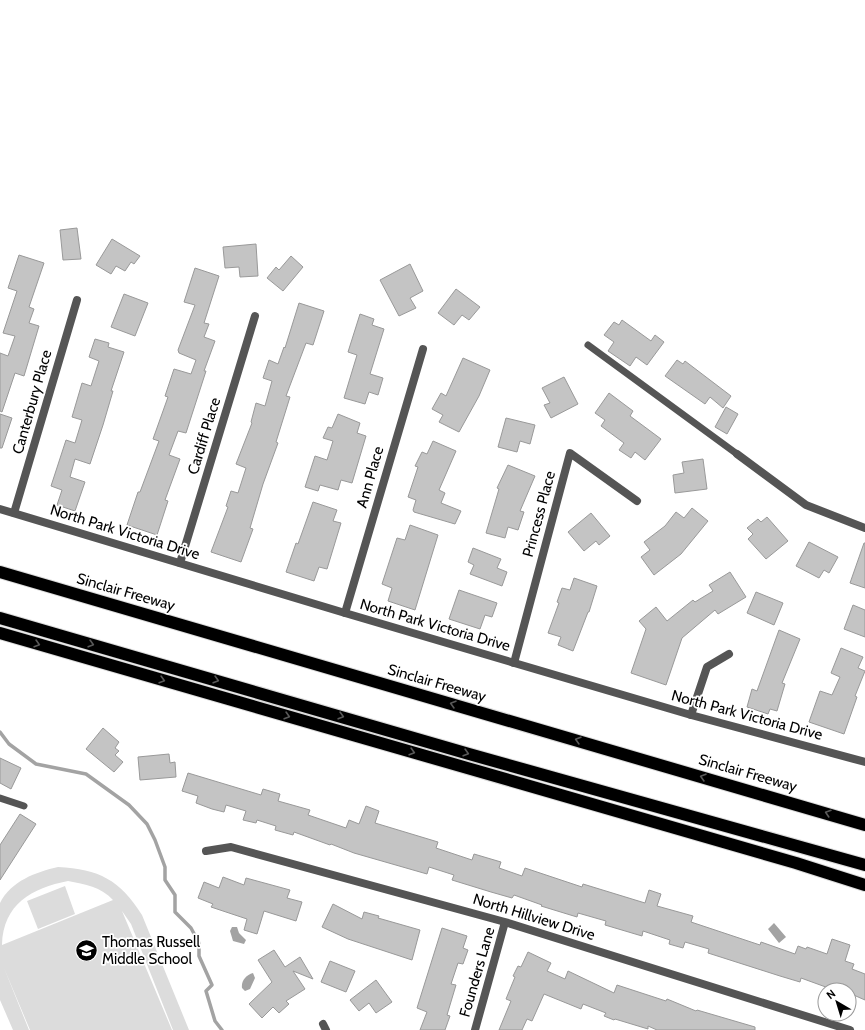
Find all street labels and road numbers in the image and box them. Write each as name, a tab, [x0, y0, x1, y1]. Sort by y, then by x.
street label: Canterbury Place	[9, 347, 56, 456]
street label: Cardiff Place	[184, 395, 224, 477]
street label: Ann Place	[353, 444, 387, 510]
street label: Princess Place	[519, 469, 559, 559]
street label: North Park Victoria Drive	[48, 501, 202, 563]
street label: Sinclair Freeway	[75, 569, 178, 615]
street label: North Park Victoria Drive	[358, 595, 513, 655]
street label: Sinclair Freeway	[386, 660, 489, 706]
street label: North Park Victoria Drive	[670, 686, 825, 744]
street label: Sinclair Freeway	[697, 750, 800, 796]
street label: North Hillview Drive	[471, 890, 597, 944]
street label: Founders Lane	[456, 925, 499, 1019]

